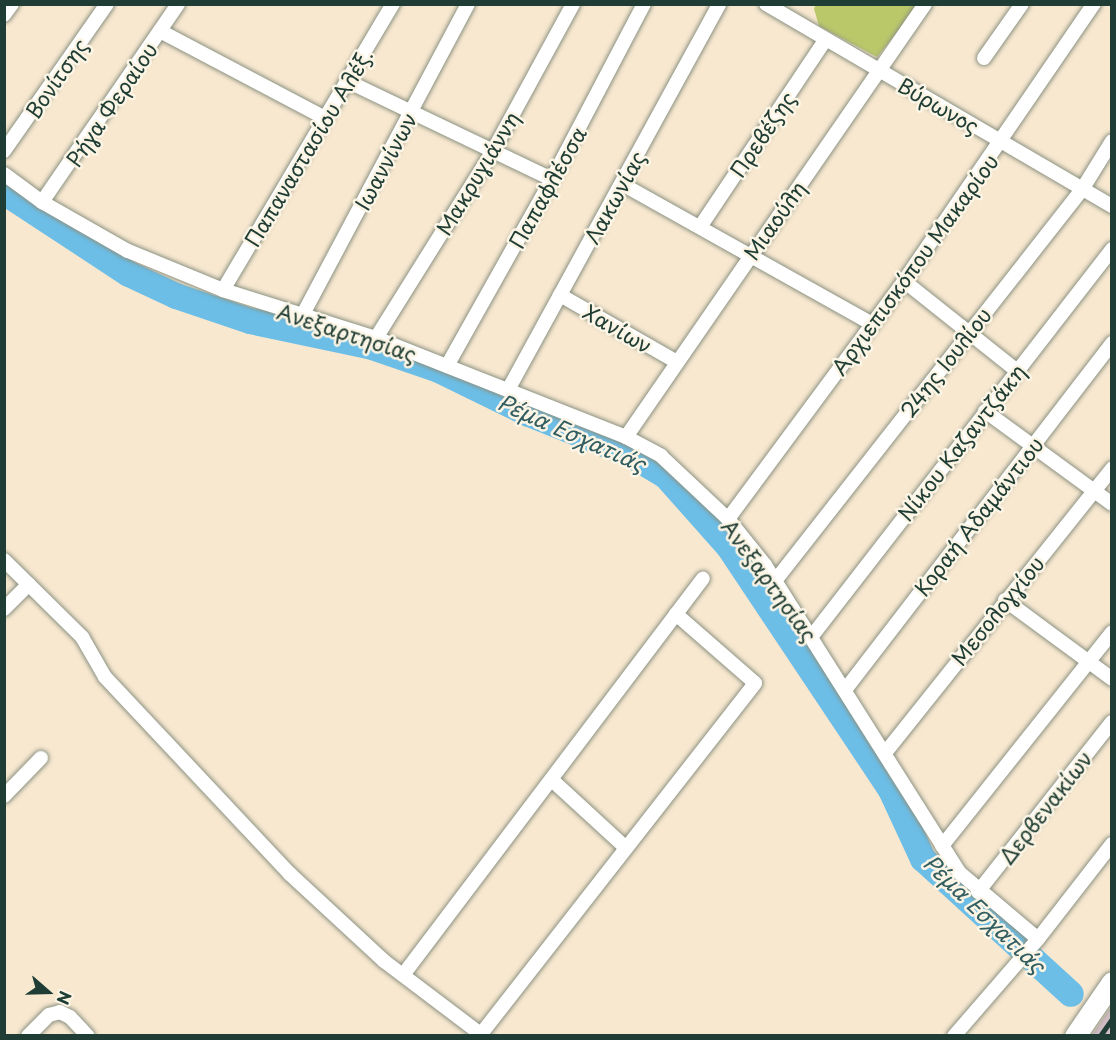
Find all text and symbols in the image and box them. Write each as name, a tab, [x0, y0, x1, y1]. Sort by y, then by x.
street label: Βονίτσης	[20, 33, 92, 123]
street label: Ρήγα Φεραίου	[60, 37, 162, 171]
street label: Παπαναστασίου Αλέξ.	[239, 43, 377, 251]
street label: Βύρωνος	[894, 72, 984, 138]
street label: Πρεβέζης	[724, 86, 800, 182]
street label: Μακρυγιάννη	[430, 107, 524, 239]
street label: Ιωαννίνων	[349, 108, 421, 214]
street label: Παπαφλέσσα	[503, 122, 591, 252]
street label: Λακωνίας	[578, 146, 650, 248]
street label: Αρχιεπισκόπου Μακαρίου	[825, 148, 1003, 380]
street label: Μιαούλη	[738, 176, 810, 264]
street label: Ανεξαρτησίας	[274, 298, 420, 366]
street label: Χανίων	[579, 298, 657, 358]
street label: 24ης Ιουλίου	[894, 302, 996, 422]
street label: Νίκου Καζαντζάκη	[892, 358, 1030, 526]
water label: Ρέμα Εσχατιάς	[494, 388, 650, 476]
street label: Κοραή Αδαμάντιου	[908, 432, 1048, 600]
street label: Ανεξαρτησίας	[717, 514, 823, 646]
street label: Μεσολογγίου	[945, 550, 1049, 670]
street label: Δερβενακίων	[993, 746, 1097, 868]
water label: Ρέμα Εσχατιάς	[919, 848, 1051, 978]
north arrow	[18, 962, 78, 1022]
text: N	[51, 988, 78, 1008]

